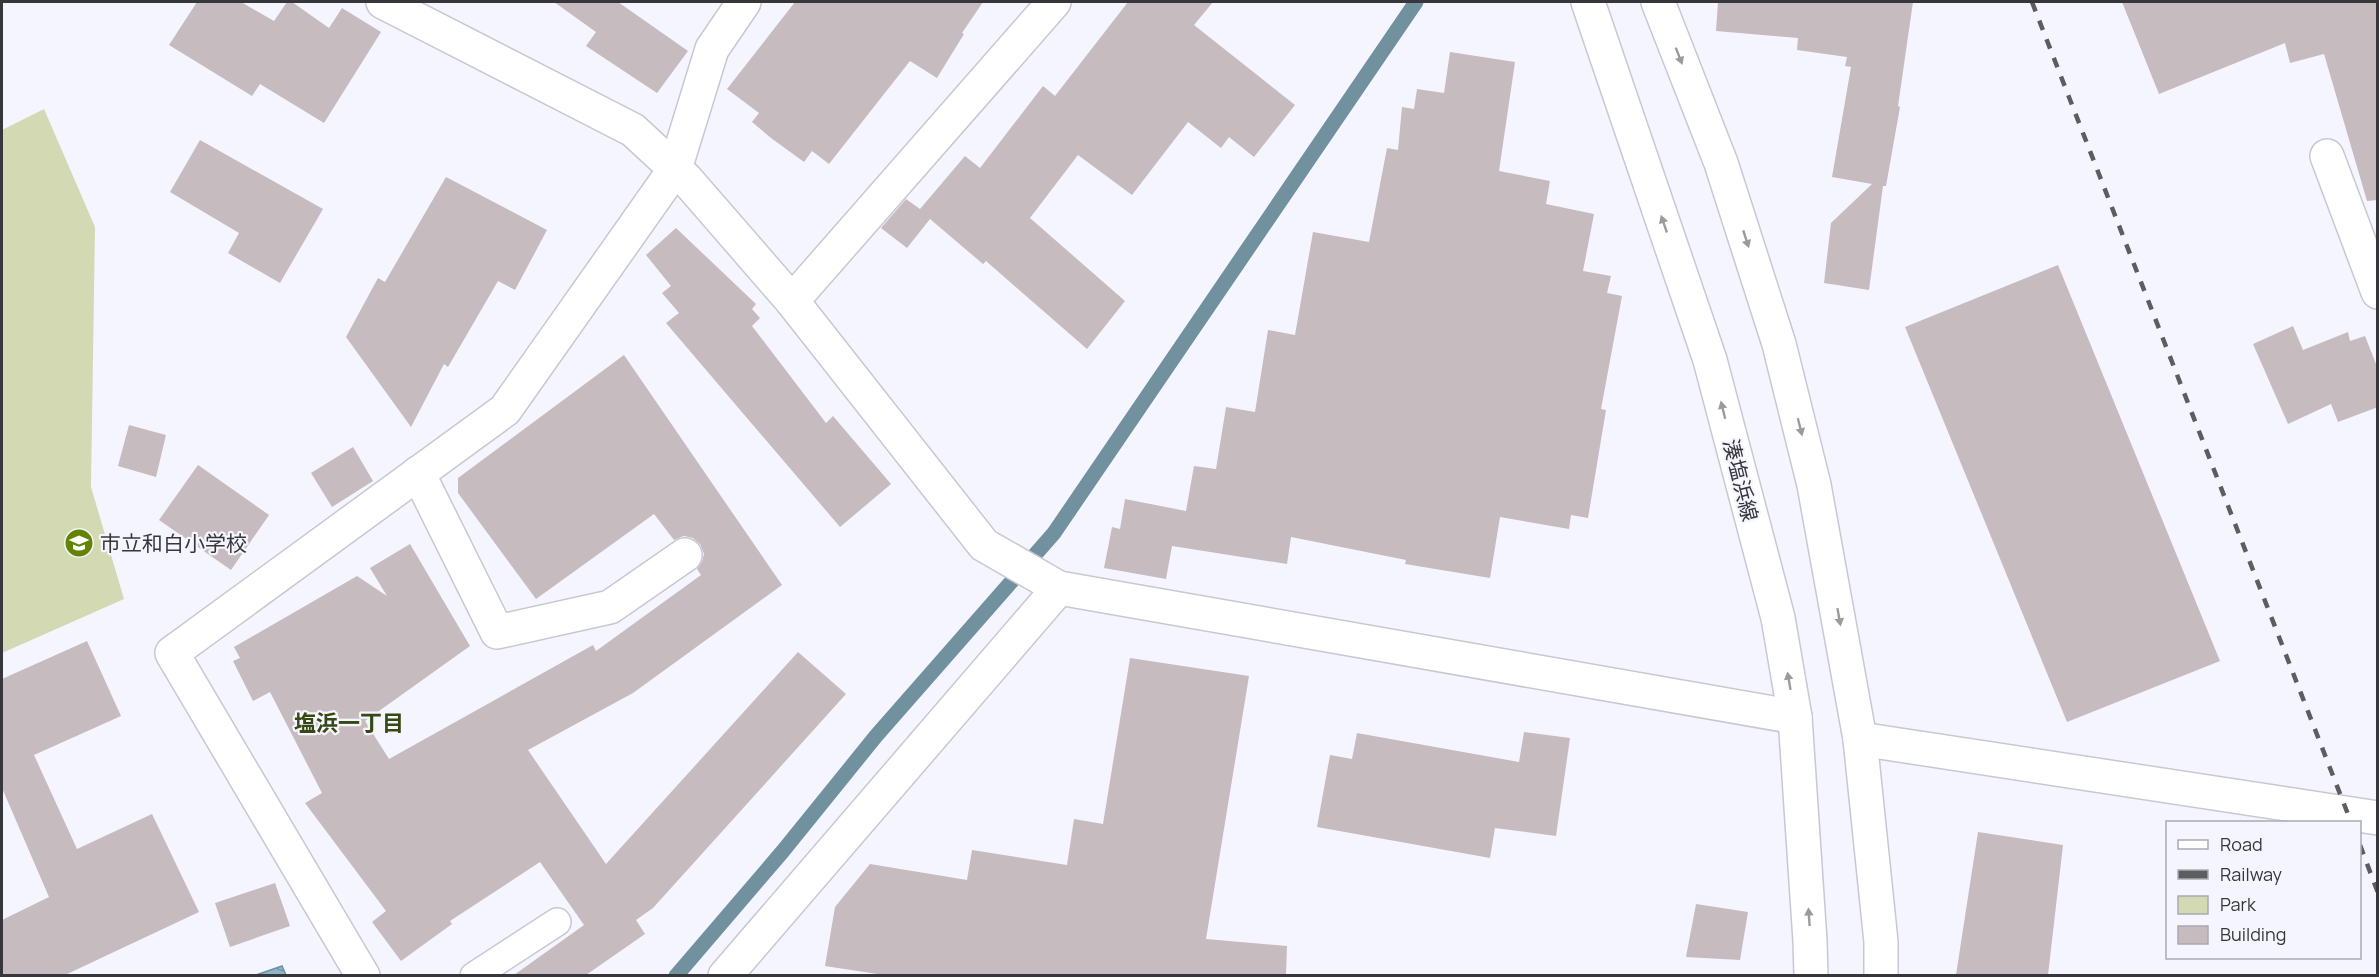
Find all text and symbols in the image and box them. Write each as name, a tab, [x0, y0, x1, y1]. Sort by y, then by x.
one-way arrow	[1675, 47, 1685, 65]
one-way arrow	[1659, 215, 1669, 233]
one-way arrow	[1742, 230, 1751, 248]
one-way arrow	[1718, 401, 1728, 419]
one-way arrow	[1795, 417, 1805, 436]
street label: 湊塩浜線	[1717, 436, 1765, 524]
school or university icon: 市立和白小学校	[63, 527, 95, 559]
place label: 市立和白小学校	[100, 529, 247, 557]
one-way arrow	[1835, 608, 1844, 627]
one-way arrow	[1784, 671, 1793, 690]
district label: 塩浜一丁目	[294, 708, 404, 738]
legend	[2166, 821, 2361, 959]
text: Road	[2220, 832, 2263, 856]
text: Railway	[2220, 862, 2282, 886]
text: Park	[2220, 892, 2257, 916]
one-way arrow	[1804, 908, 1813, 927]
text: Building	[2220, 922, 2286, 946]

